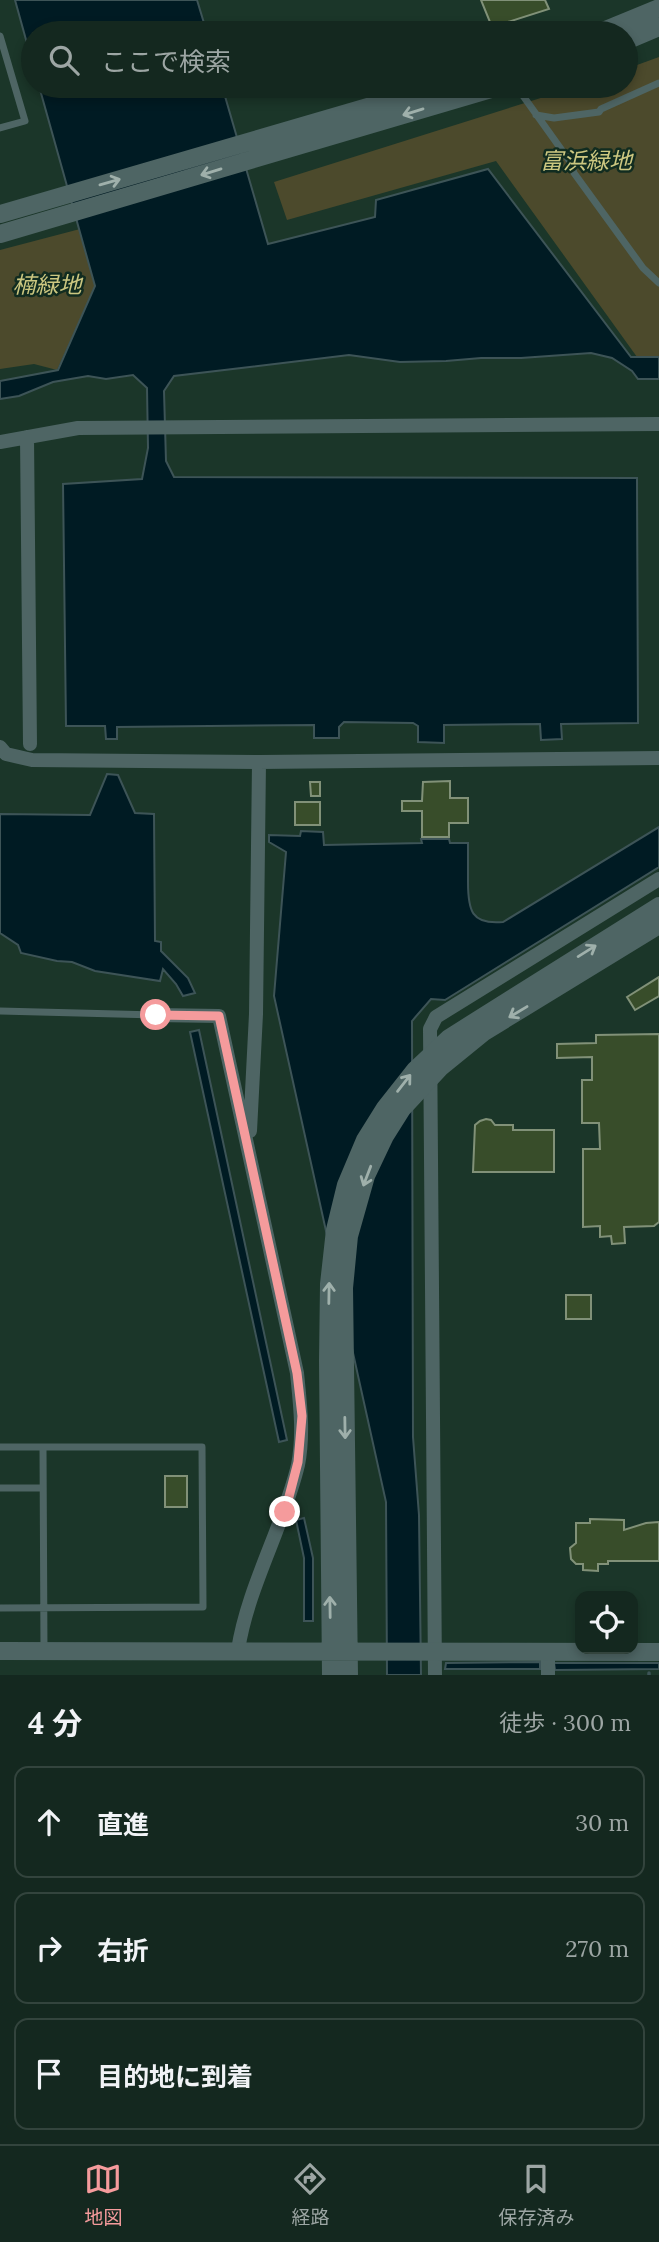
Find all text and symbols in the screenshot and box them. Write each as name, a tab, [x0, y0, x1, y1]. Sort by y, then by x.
search box	[21, 21, 638, 98]
icon: search	[45, 41, 83, 79]
text: ここで検索	[101, 45, 231, 78]
one-way arrow	[402, 107, 424, 120]
park label: 富浜緑地	[540, 146, 634, 175]
one-way arrow	[201, 167, 223, 180]
one-way arrow	[99, 175, 121, 188]
park label: 楠緑地	[13, 270, 84, 299]
one-way arrow	[577, 943, 597, 957]
route start	[140, 999, 171, 1030]
one-way arrow	[508, 1006, 528, 1020]
one-way arrow	[397, 1075, 412, 1093]
one-way arrow	[360, 1165, 373, 1186]
one-way arrow	[322, 1282, 336, 1305]
one-way arrow	[338, 1416, 352, 1439]
route end	[269, 1496, 300, 1527]
map controls	[575, 1591, 638, 1654]
button: locate	[575, 1591, 638, 1654]
one-way arrow	[324, 1596, 337, 1619]
text: 4 分	[28, 1704, 82, 1742]
text: 徒歩 · 300 m	[499, 1708, 631, 1737]
icon: ahead	[30, 1803, 68, 1841]
text: 直進	[97, 1808, 149, 1841]
text: 30 m	[575, 1808, 629, 1837]
icon: right	[30, 1929, 68, 1967]
text: 右折	[97, 1934, 149, 1967]
text: 270 m	[565, 1934, 629, 1963]
icon: arrive	[30, 2055, 68, 2093]
text: 目的地に到着	[97, 2060, 253, 2093]
tab: 地図	[84, 2160, 123, 2229]
tab: 経路	[291, 2160, 330, 2229]
tab: 保存済み	[498, 2160, 575, 2229]

